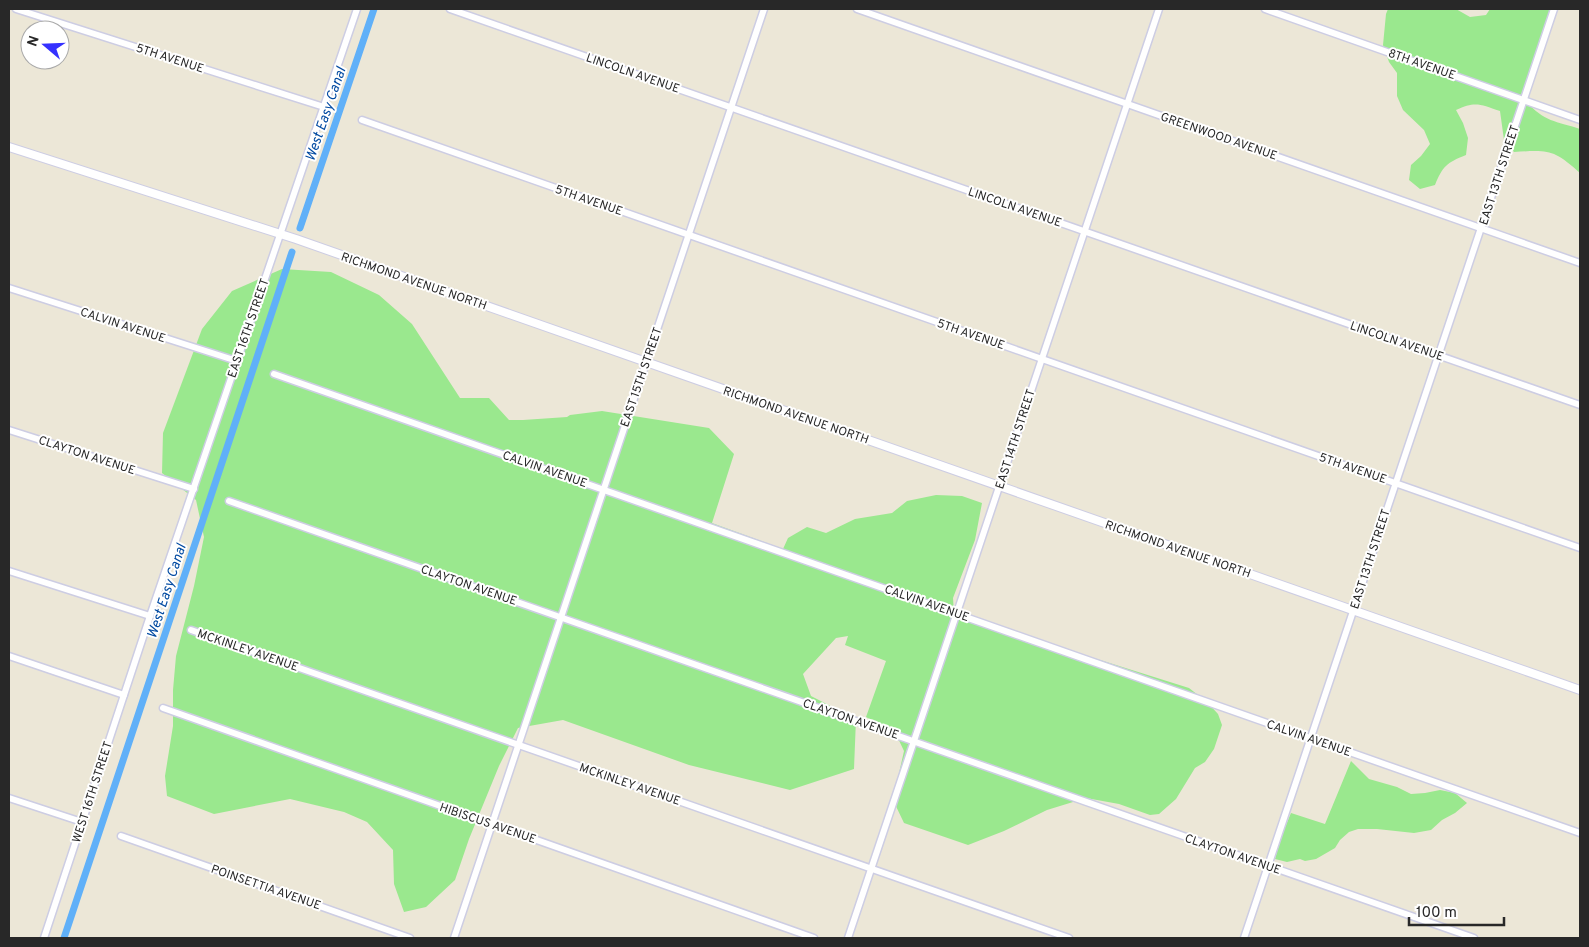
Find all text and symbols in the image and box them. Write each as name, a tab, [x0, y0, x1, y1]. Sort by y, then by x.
north arrow	[20, 20, 70, 70]
text: N	[24, 34, 44, 49]
street label: 5TH AVENUE	[134, 40, 206, 77]
street label: 8TH AVENUE	[1386, 46, 1458, 84]
street label: LINCOLN AVENUE	[584, 50, 682, 97]
water label: West Easy Canal	[302, 64, 351, 164]
street label: GREENWOOD AVENUE	[1158, 109, 1279, 164]
street label: EAST 13TH STREET	[1476, 123, 1524, 227]
street label: 5TH AVENUE	[553, 182, 625, 220]
street label: LINCOLN AVENUE	[966, 184, 1064, 231]
street label: RICHMOND AVENUE NORTH	[339, 249, 489, 314]
street label: EAST 16TH STREET	[224, 277, 273, 380]
street label: CALVIN AVENUE	[78, 305, 167, 347]
street label: 5TH AVENUE	[935, 316, 1007, 354]
street label: LINCOLN AVENUE	[1348, 318, 1446, 365]
street label: EAST 15TH STREET	[617, 325, 667, 429]
street label: RICHMOND AVENUE NORTH	[721, 383, 871, 448]
street label: EAST 14TH STREET	[992, 387, 1040, 491]
street label: CLAYTON AVENUE	[36, 433, 137, 479]
street label: CALVIN AVENUE	[500, 448, 589, 492]
street label: 5TH AVENUE	[1317, 450, 1389, 488]
street label: EAST 13TH STREET	[1347, 507, 1395, 611]
street label: RICHMOND AVENUE NORTH	[1103, 517, 1253, 582]
water label: West Easy Canal	[144, 541, 191, 641]
street label: CLAYTON AVENUE	[418, 562, 519, 610]
street label: CALVIN AVENUE	[882, 582, 971, 626]
street label: MCKINLEY AVENUE	[195, 626, 300, 676]
street label: CLAYTON AVENUE	[800, 696, 901, 744]
street label: CALVIN AVENUE	[1264, 717, 1353, 761]
street label: WEST 16TH STREET	[69, 740, 117, 845]
street label: MCKINLEY AVENUE	[577, 760, 682, 810]
street label: HIBISCUS AVENUE	[437, 800, 538, 848]
street label: CLAYTON AVENUE	[1182, 831, 1283, 879]
street label: POINSETTIA AVENUE	[209, 862, 323, 914]
scale bar	[1409, 894, 1504, 926]
text: 100 m	[1416, 904, 1457, 923]

